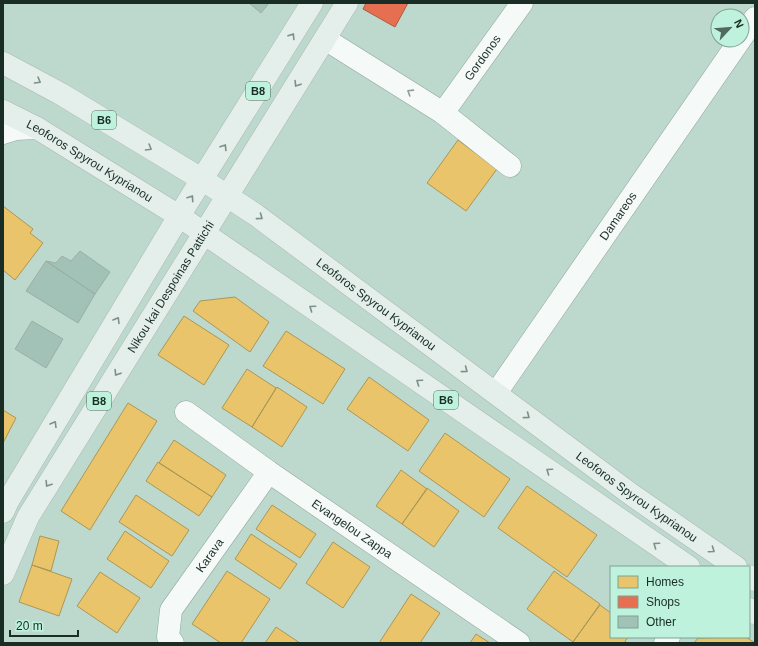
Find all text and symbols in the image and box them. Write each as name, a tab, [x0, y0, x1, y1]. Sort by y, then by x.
north arrow	[710, 8, 750, 48]
text: N	[732, 17, 746, 30]
street label: Gordonos	[462, 32, 504, 83]
one-way arrow	[287, 33, 295, 40]
one-way arrow	[34, 77, 41, 84]
one-way arrow	[294, 80, 302, 87]
road number: B8	[246, 82, 270, 100]
one-way arrow	[408, 90, 415, 97]
road number: B6	[92, 111, 116, 129]
street label: Leoforos Spyrou Kyprianou	[24, 117, 155, 205]
one-way arrow	[145, 143, 152, 150]
one-way arrow	[219, 144, 227, 151]
street label: Damareos	[597, 189, 640, 243]
one-way arrow	[186, 195, 194, 202]
one-way arrow	[255, 213, 262, 220]
street label: Nikou kai Despoinas Pattichi	[125, 219, 217, 355]
street label: Leoforos Spyrou Kyprianou	[313, 255, 439, 354]
one-way arrow	[309, 305, 316, 313]
one-way arrow	[112, 317, 119, 324]
one-way arrow	[461, 365, 468, 372]
one-way arrow	[114, 369, 121, 376]
one-way arrow	[417, 380, 424, 387]
road number: B6	[434, 391, 458, 409]
road number: B8	[87, 392, 111, 410]
one-way arrow	[523, 411, 530, 418]
one-way arrow	[49, 421, 57, 428]
street label: Leoforos Spyrou Kyprianou	[573, 449, 700, 545]
one-way arrow	[547, 469, 554, 476]
one-way arrow	[46, 480, 53, 487]
street label: Evangelou Zappa	[309, 496, 395, 561]
street label: Karava	[193, 536, 227, 575]
one-way arrow	[654, 543, 661, 550]
one-way arrow	[707, 545, 714, 552]
legend	[610, 566, 750, 638]
text: Homes	[646, 575, 684, 589]
text: Shops	[646, 595, 680, 609]
scale bar	[10, 612, 78, 638]
text: Other	[646, 615, 676, 629]
text: 20 m	[16, 619, 43, 633]

